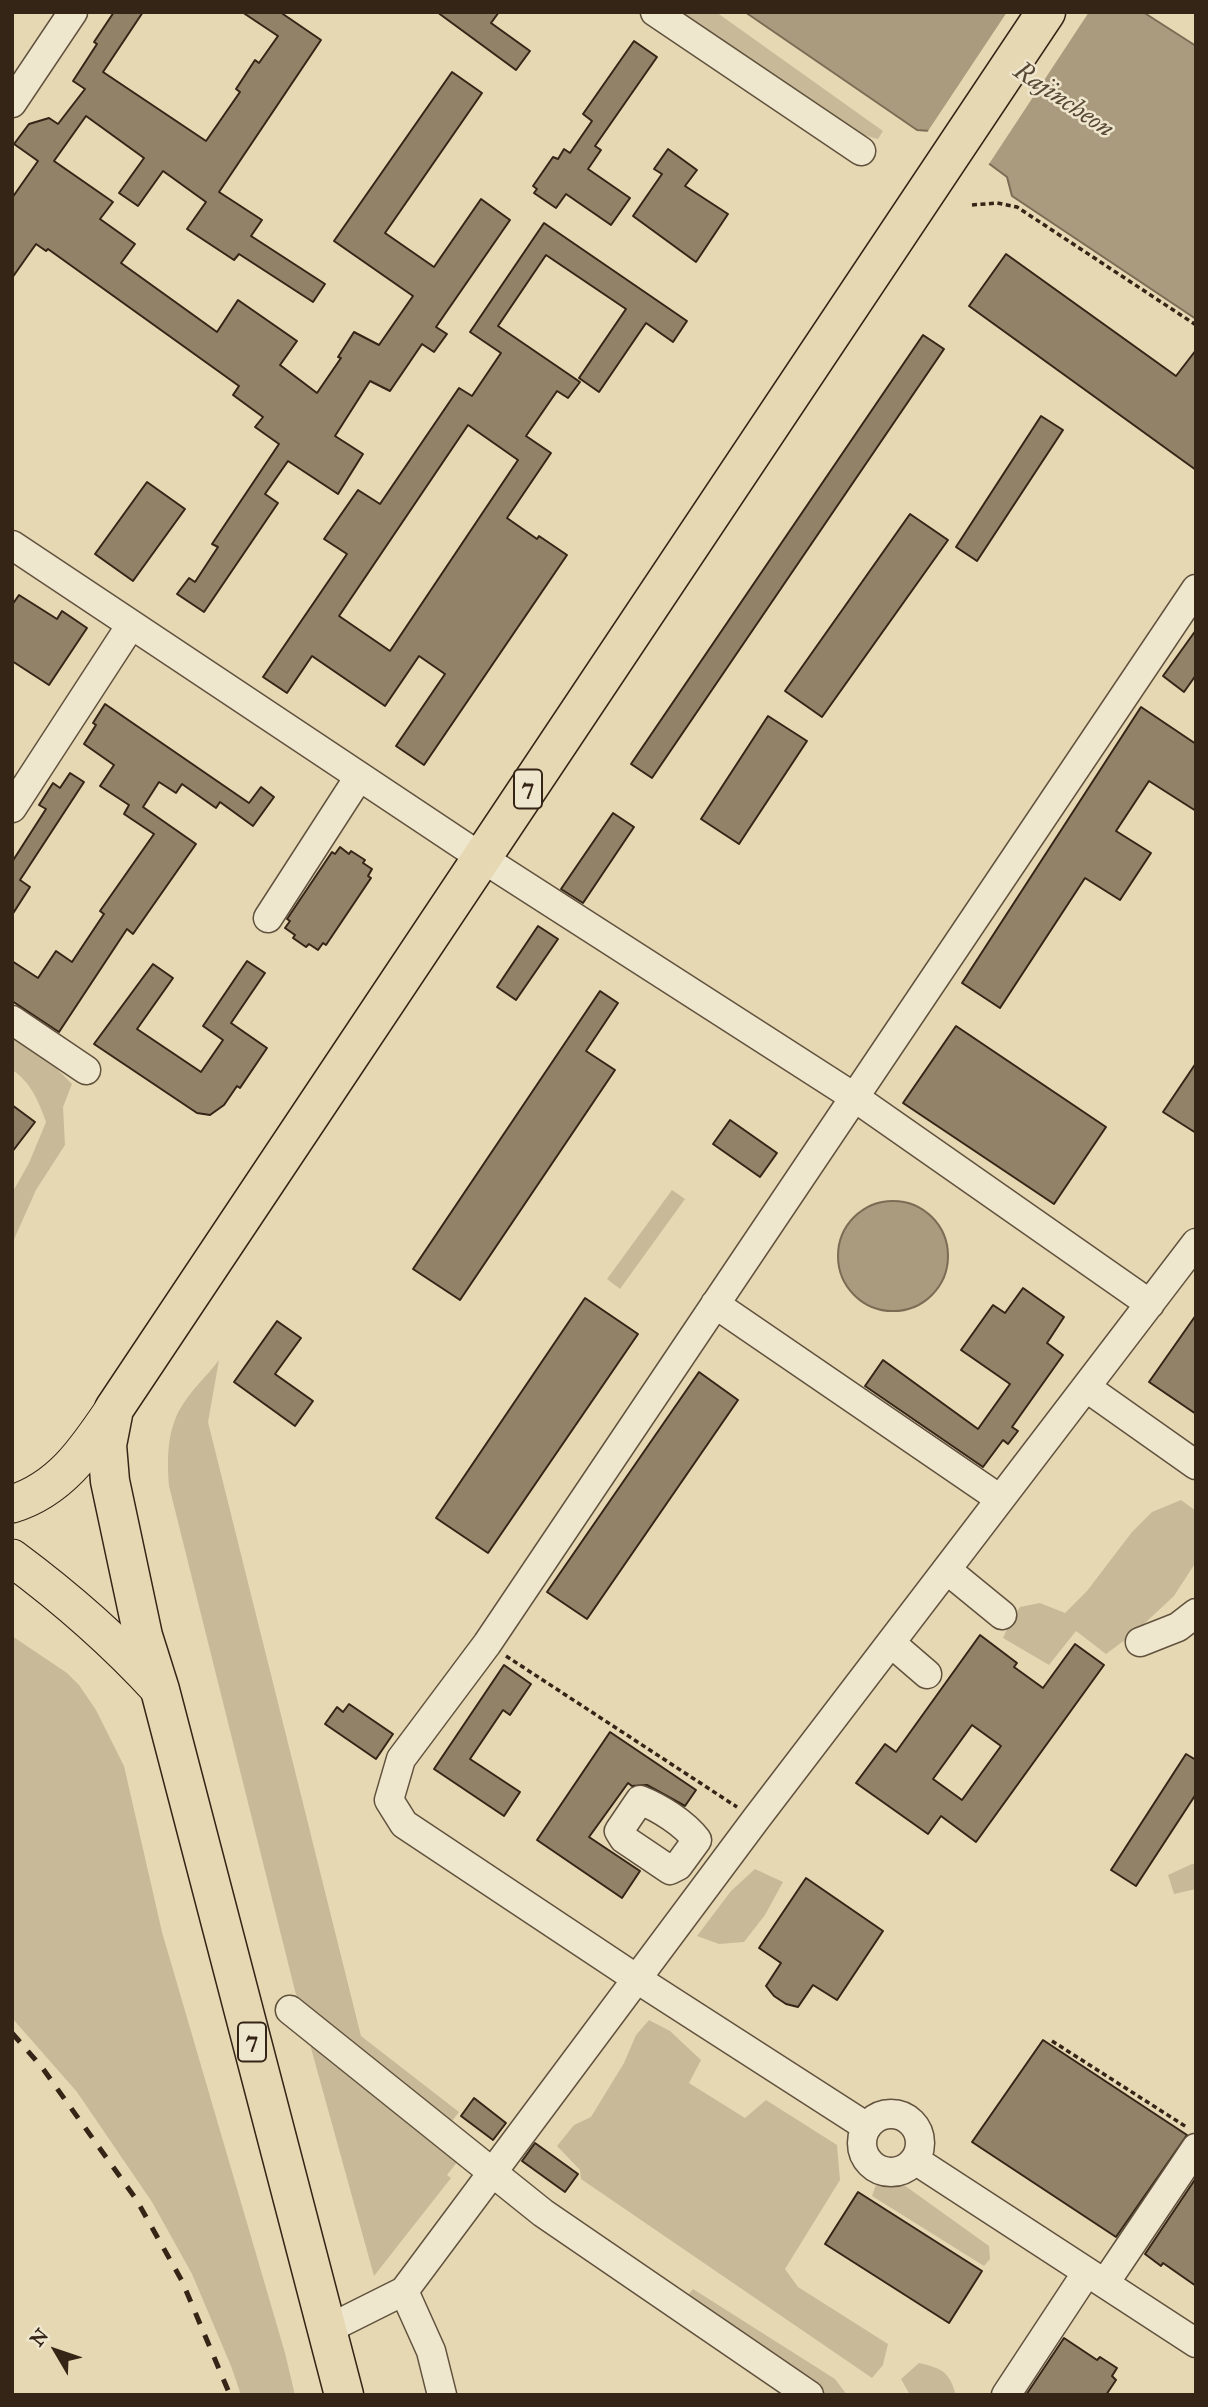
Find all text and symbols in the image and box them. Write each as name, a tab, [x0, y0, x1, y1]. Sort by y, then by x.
water label: Rajincheon	[1007, 56, 1119, 146]
road number: 7	[514, 769, 542, 808]
road number: 7	[238, 2022, 266, 2062]
north arrow	[21, 2316, 91, 2386]
text: N	[25, 2324, 53, 2351]

